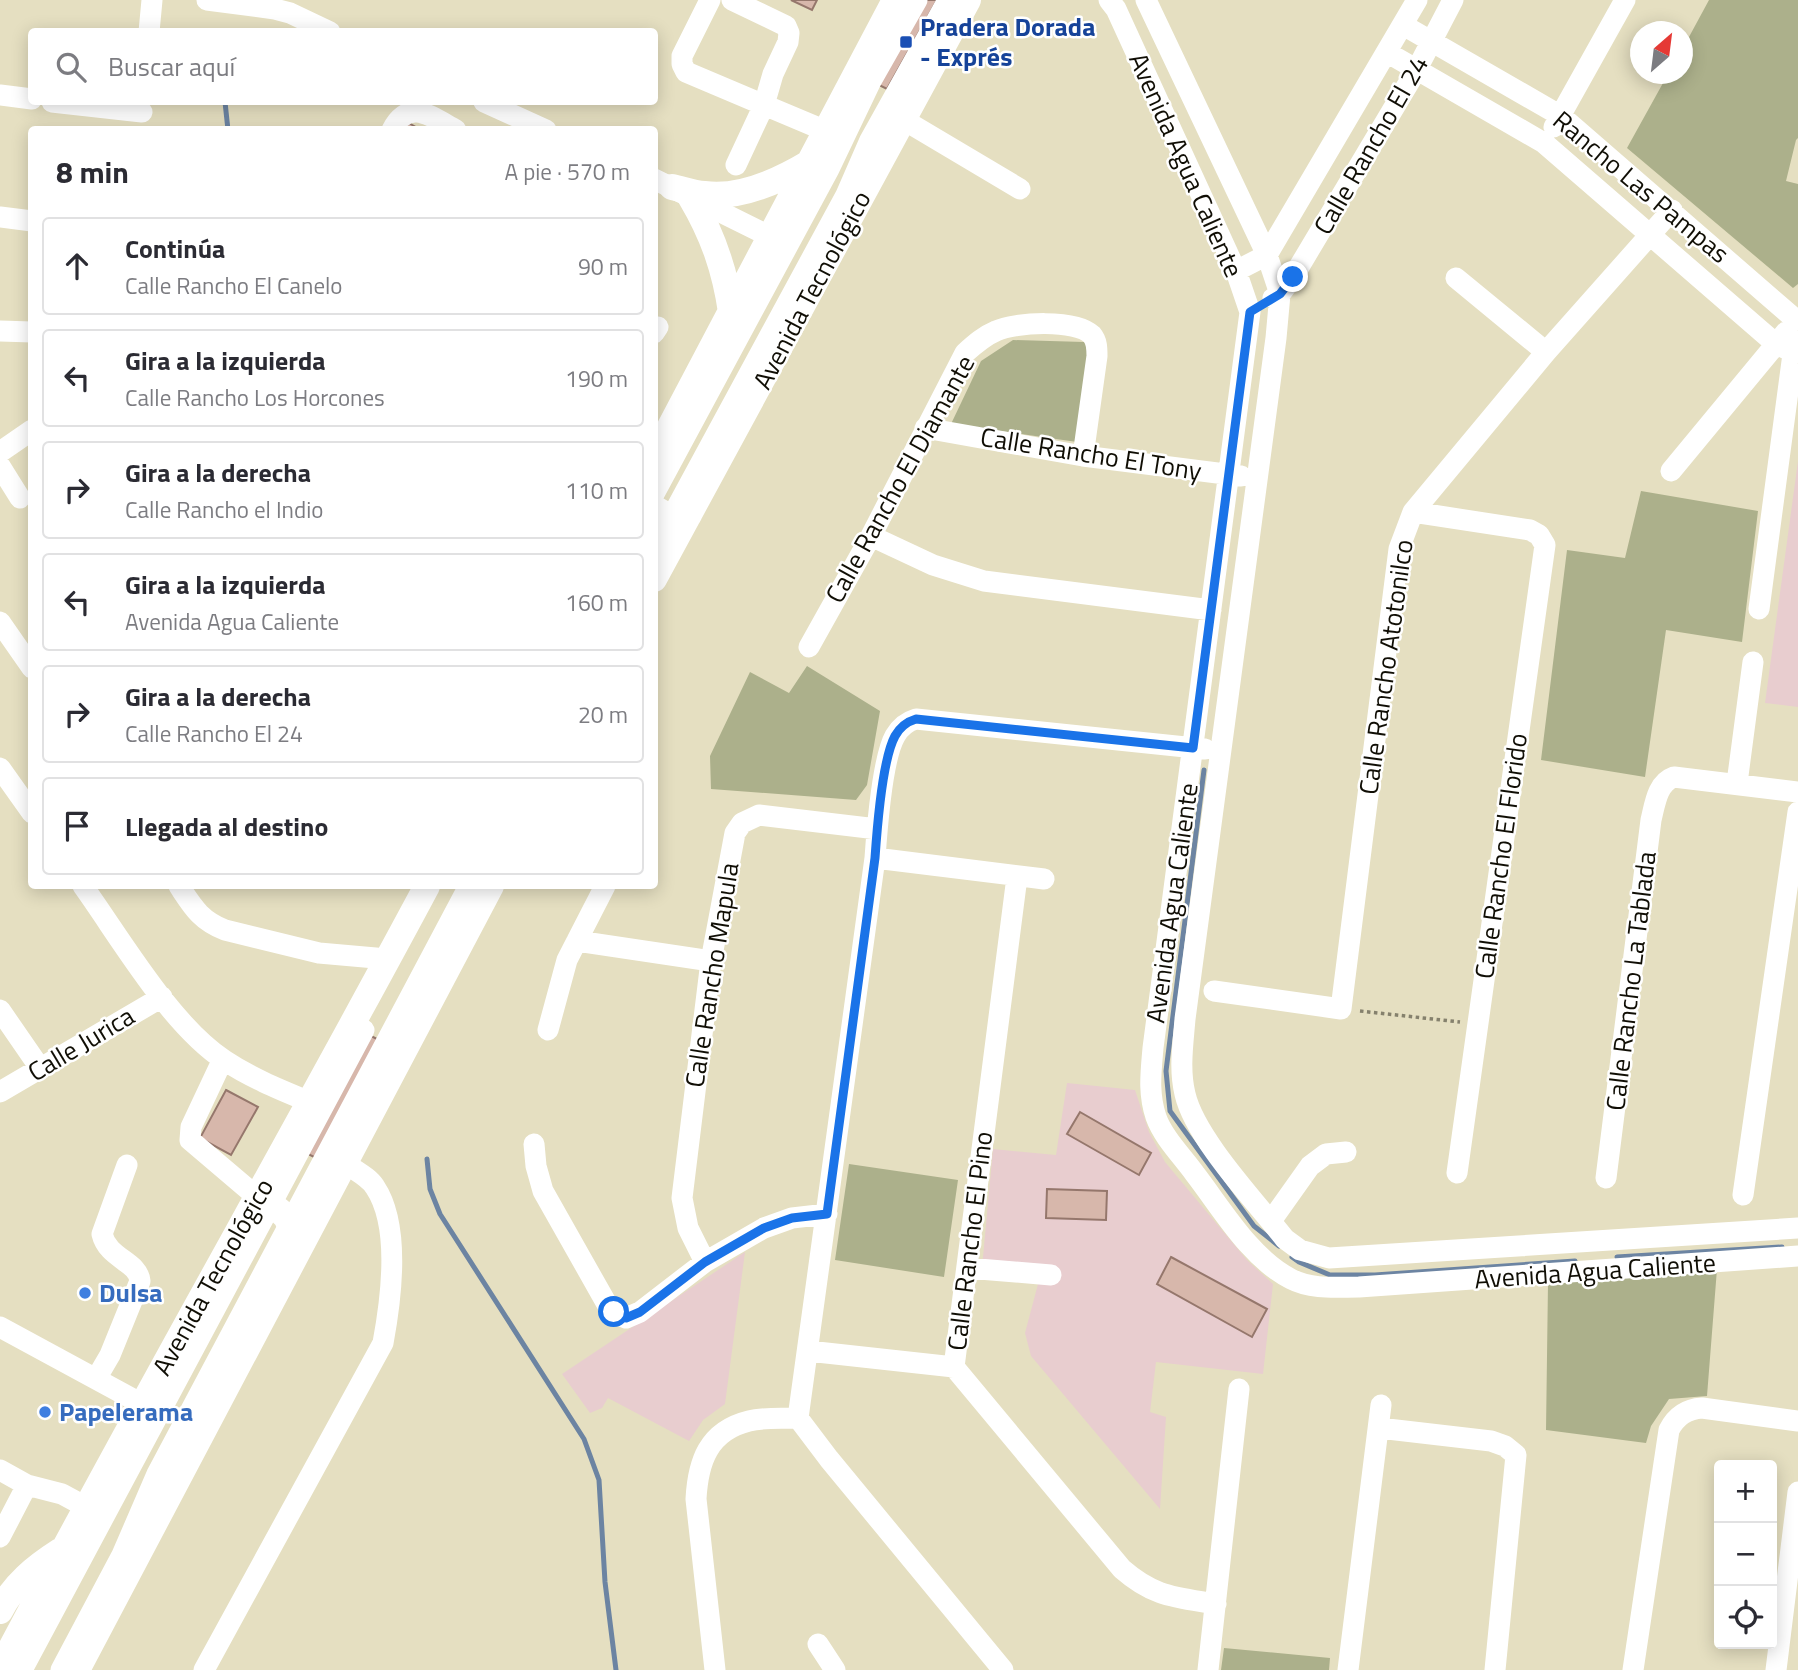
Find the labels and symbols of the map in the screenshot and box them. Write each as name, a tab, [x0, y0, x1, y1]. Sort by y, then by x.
place label: Pradera Dorada - Exprés	[920, 7, 1095, 76]
north arrow	[1630, 21, 1693, 84]
marker: Pradera Dorada - Exprés	[898, 34, 914, 50]
street label: Avenida Agua Caliente	[1119, 46, 1253, 283]
street label: Calle Rancho El 24	[1303, 48, 1438, 242]
street label: Rancho Las Pampas	[1545, 101, 1738, 272]
street label: Avenida Tecnológico	[743, 184, 880, 396]
route end	[1277, 261, 1308, 292]
street label: Calle Rancho El Diamante	[815, 348, 984, 610]
street label: Calle Rancho El Tony	[978, 417, 1204, 490]
street label: Calle Rancho Atotonilco	[1348, 537, 1423, 797]
street label: Calle Rancho El Florido	[1464, 731, 1537, 981]
street label: Avenida Agua Caliente	[1135, 780, 1208, 1025]
street label: Calle Rancho La Tablada	[1595, 849, 1666, 1113]
street label: Calle Rancho Mapula	[674, 860, 749, 1090]
street label: Calle Jurica	[20, 996, 142, 1091]
street label: Calle Rancho El Pino	[937, 1129, 1002, 1353]
street label: Avenida Tecnológico	[142, 1171, 283, 1382]
street label: Avenida Agua Caliente	[1473, 1243, 1717, 1298]
place label: Dulsa	[99, 1273, 163, 1312]
marker: Dulsa	[77, 1285, 93, 1301]
route start	[598, 1296, 629, 1327]
place label: Papelerama	[59, 1392, 193, 1431]
marker: Papelerama	[37, 1404, 53, 1420]

